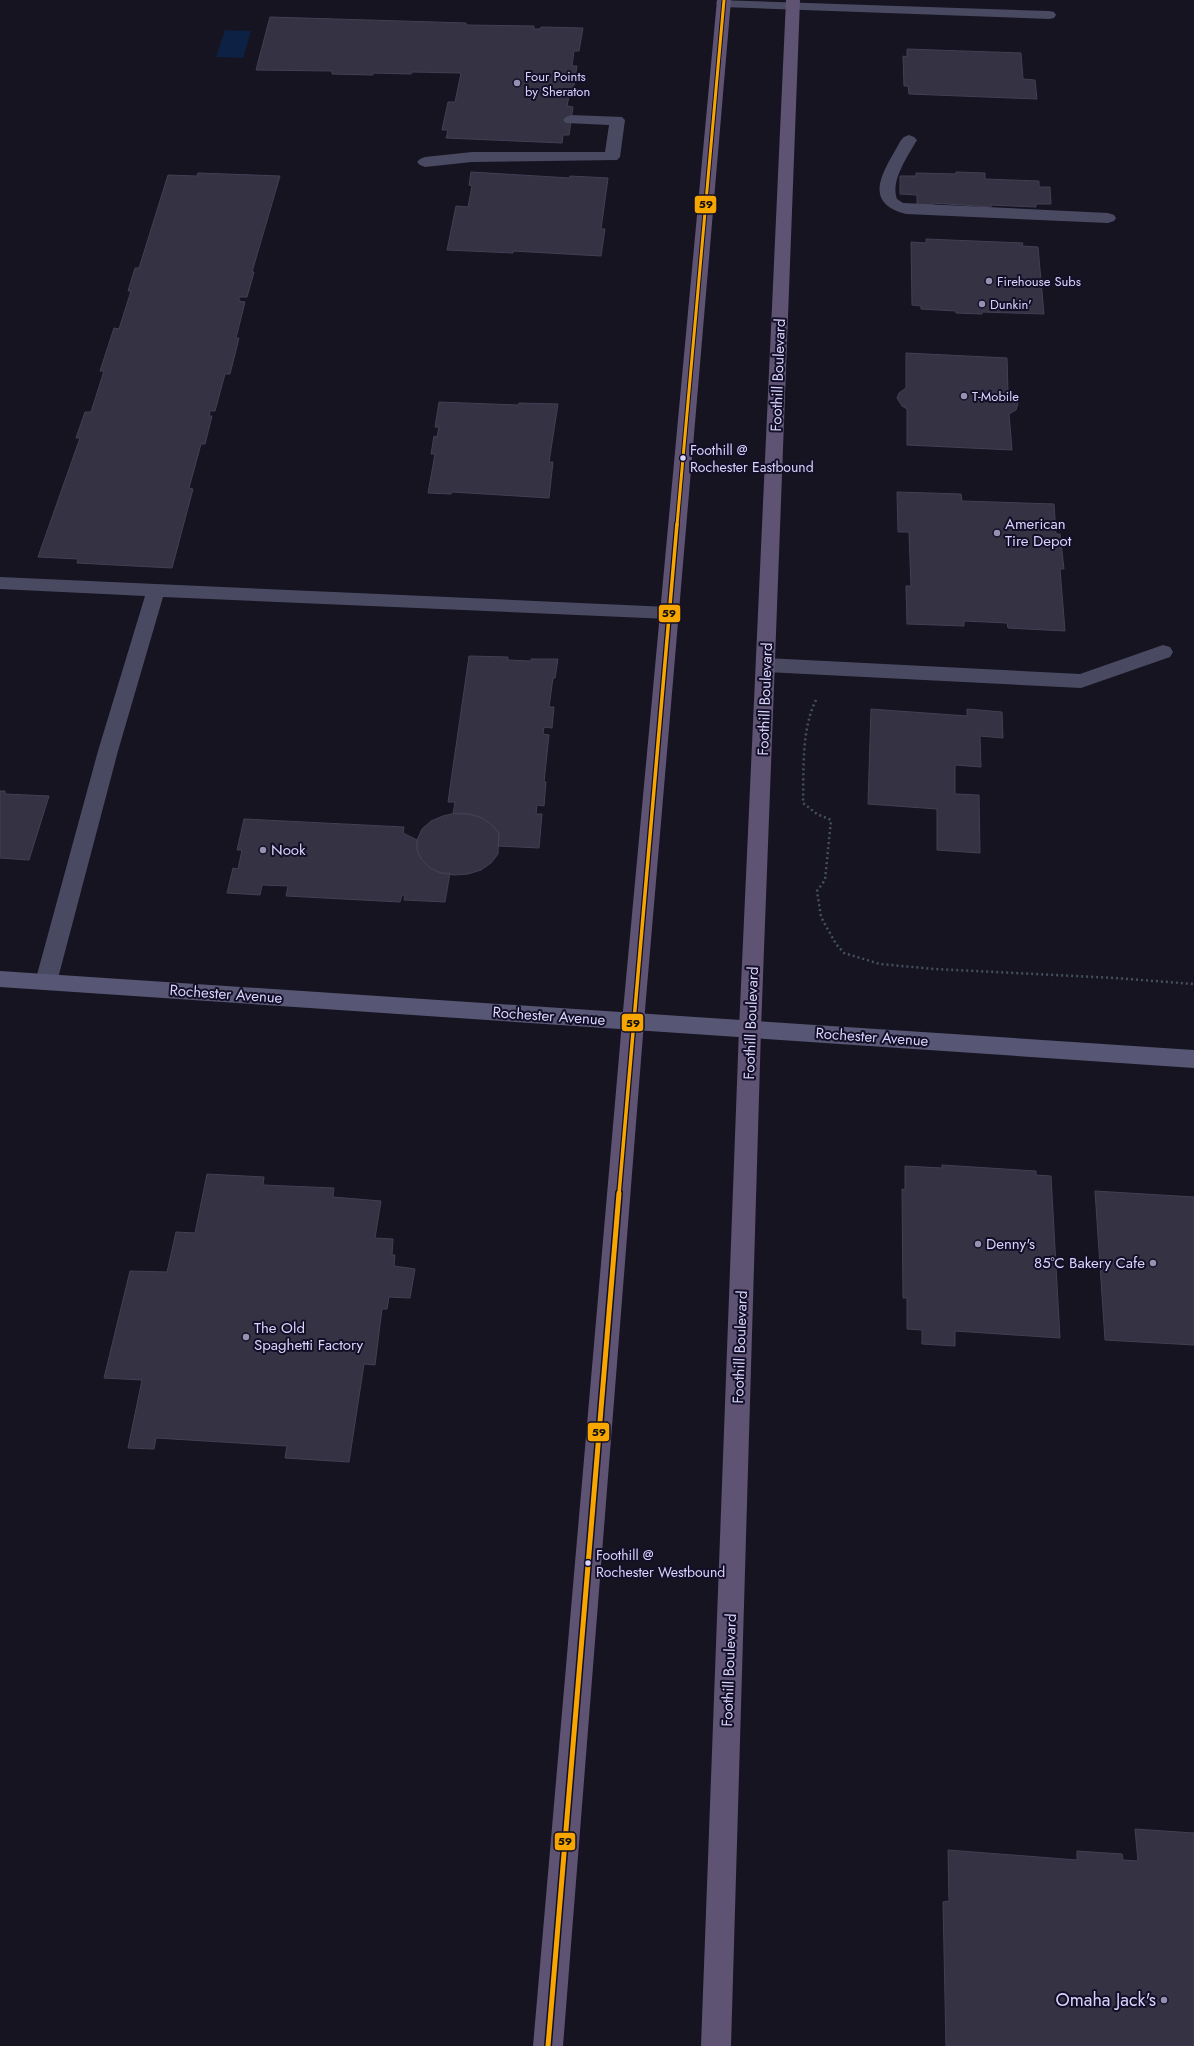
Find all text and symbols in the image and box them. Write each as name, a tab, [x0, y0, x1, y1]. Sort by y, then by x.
place label: Four Points by Sheraton	[525, 67, 590, 101]
marker: Four Points by Sheraton	[512, 78, 522, 88]
line badge: 59	[694, 195, 717, 214]
text: 59	[699, 196, 713, 212]
place label: Firehouse Subs	[997, 272, 1081, 291]
marker: Firehouse Subs	[984, 276, 994, 286]
place label: Dunkin'	[990, 295, 1032, 314]
marker: Dunkin'	[977, 299, 987, 309]
street label: Foothill Boulevard	[765, 318, 791, 432]
place label: T-Mobile	[972, 387, 1019, 406]
marker: T-Mobile	[959, 391, 969, 401]
place label: Foothill @ Rochester Eastbound	[690, 440, 814, 477]
marker: Foothill @ Rochester Eastbound	[678, 453, 688, 463]
place label: American Tire Depot	[1005, 513, 1072, 552]
marker: American Tire Depot	[992, 528, 1002, 538]
line badge: 59	[658, 604, 681, 623]
text: 59	[662, 605, 676, 621]
street label: Foothill Boulevard	[752, 642, 778, 756]
place label: Nook	[271, 839, 306, 861]
marker: Nook	[258, 845, 268, 855]
street label: Foothill Boulevard	[738, 966, 764, 1080]
street label: Rochester Avenue	[169, 979, 283, 1009]
street label: Rochester Avenue	[492, 1001, 606, 1031]
line badge: 59	[621, 1013, 644, 1032]
text: 59	[626, 1015, 640, 1031]
street label: Rochester Avenue	[815, 1022, 929, 1052]
place label: Denny's	[986, 1233, 1035, 1255]
marker: Denny's	[973, 1239, 983, 1249]
place label: 85°C Bakery Cafe	[1034, 1252, 1145, 1274]
marker: 85°C Bakery Cafe	[1148, 1258, 1158, 1268]
street label: Foothill Boulevard	[727, 1290, 753, 1404]
place label: The Old Spaghetti Factory	[254, 1317, 364, 1356]
marker: The Old Spaghetti Factory	[241, 1332, 251, 1342]
line badge: 59	[587, 1422, 610, 1442]
text: 59	[592, 1424, 606, 1440]
place label: Foothill @ Rochester Westbound	[596, 1545, 725, 1582]
marker: Foothill @ Rochester Westbound	[583, 1558, 593, 1568]
street label: Foothill Boulevard	[716, 1613, 742, 1727]
line badge: 59	[554, 1832, 576, 1851]
text: 59	[558, 1833, 572, 1849]
place label: Omaha Jack's	[1055, 1987, 1156, 2013]
marker: Omaha Jack's	[1159, 1995, 1169, 2005]

